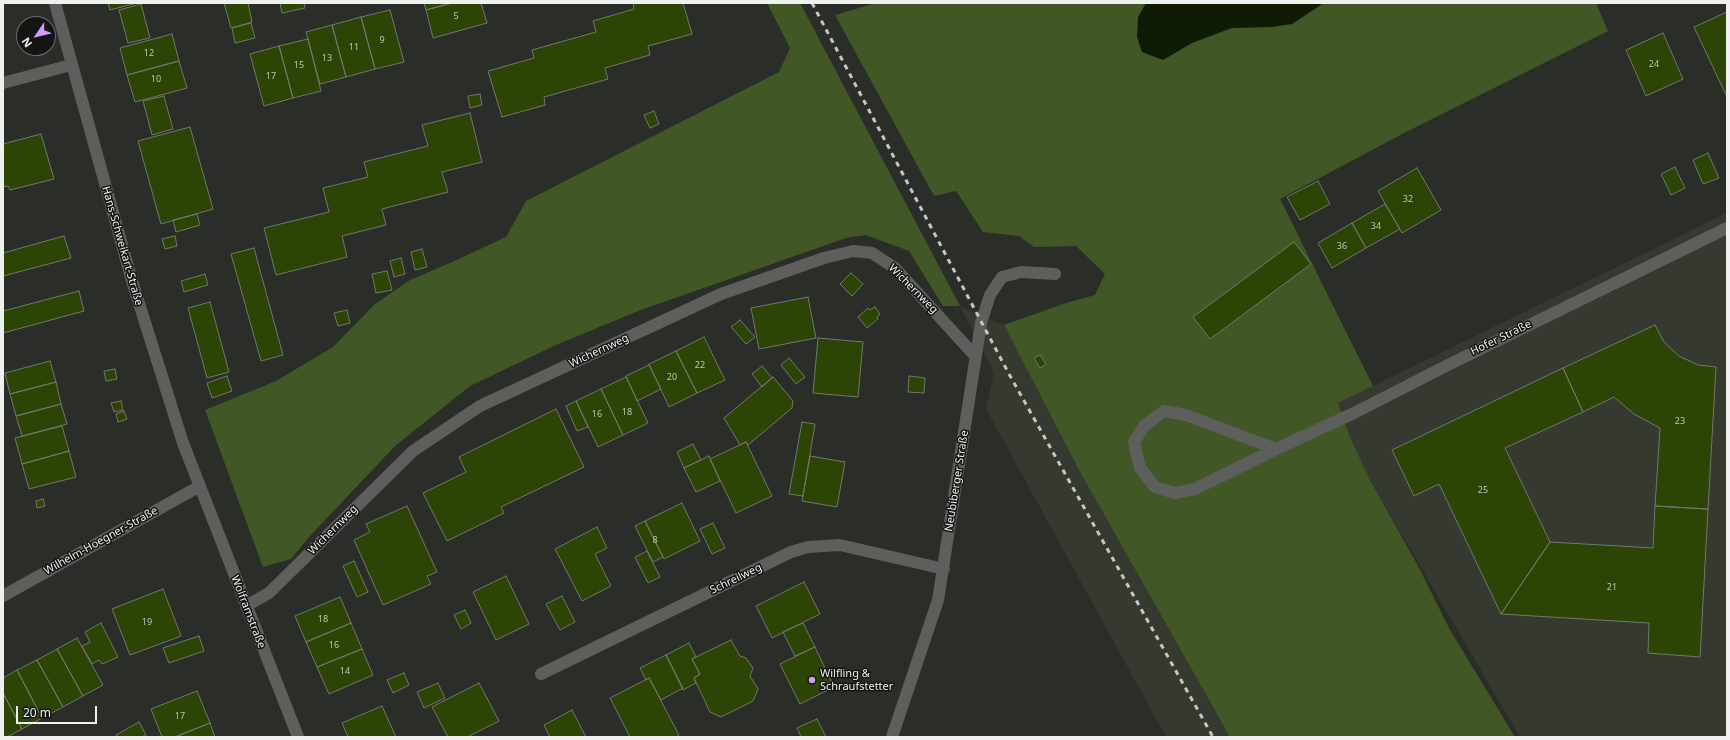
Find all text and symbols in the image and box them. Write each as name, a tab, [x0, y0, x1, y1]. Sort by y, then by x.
house number: 5	[453, 11, 459, 21]
north arrow	[16, 16, 56, 56]
text: N	[18, 35, 35, 51]
house number: 9	[379, 35, 385, 45]
house number: 11	[349, 42, 359, 52]
house number: 12	[144, 48, 154, 58]
house number: 13	[322, 53, 332, 63]
house number: 24	[1649, 59, 1659, 69]
house number: 15	[294, 60, 304, 70]
house number: 17	[266, 71, 276, 81]
house number: 10	[151, 74, 161, 84]
street label: Hans-Schweikart-Straße	[99, 185, 145, 307]
house number: 32	[1403, 194, 1413, 204]
house number: 34	[1371, 221, 1381, 231]
house number: 36	[1337, 241, 1347, 251]
street label: Wichernweg	[886, 262, 940, 316]
street label: Hofer Straße	[1469, 318, 1533, 358]
street label: Wichernweg	[567, 331, 631, 371]
house number: 22	[695, 360, 705, 370]
house number: 20	[667, 372, 677, 382]
house number: 18	[622, 407, 632, 417]
house number: 16	[592, 409, 602, 419]
house number: 23	[1675, 416, 1685, 426]
street label: Neubiberger Straße	[942, 429, 972, 533]
house number: 25	[1478, 485, 1488, 495]
street label: Wichernweg	[306, 503, 360, 557]
street label: Wilhelm-Hoegner-Straße	[42, 504, 160, 578]
house number: 8	[652, 535, 658, 545]
street label: Schreilweg	[708, 561, 764, 597]
street label: Wolframstraße	[228, 574, 268, 650]
house number: 21	[1607, 582, 1617, 592]
house number: 18	[318, 614, 328, 624]
house number: 19	[142, 617, 152, 627]
house number: 16	[329, 640, 339, 650]
house number: 14	[340, 666, 350, 676]
place label: Wilfling & Schraufstetter	[820, 667, 893, 693]
marker: Wilfling & Schraufstetter	[807, 675, 817, 685]
scale bar	[18, 698, 99, 724]
text: 20 m	[23, 704, 51, 721]
house number: 17	[175, 711, 185, 721]

